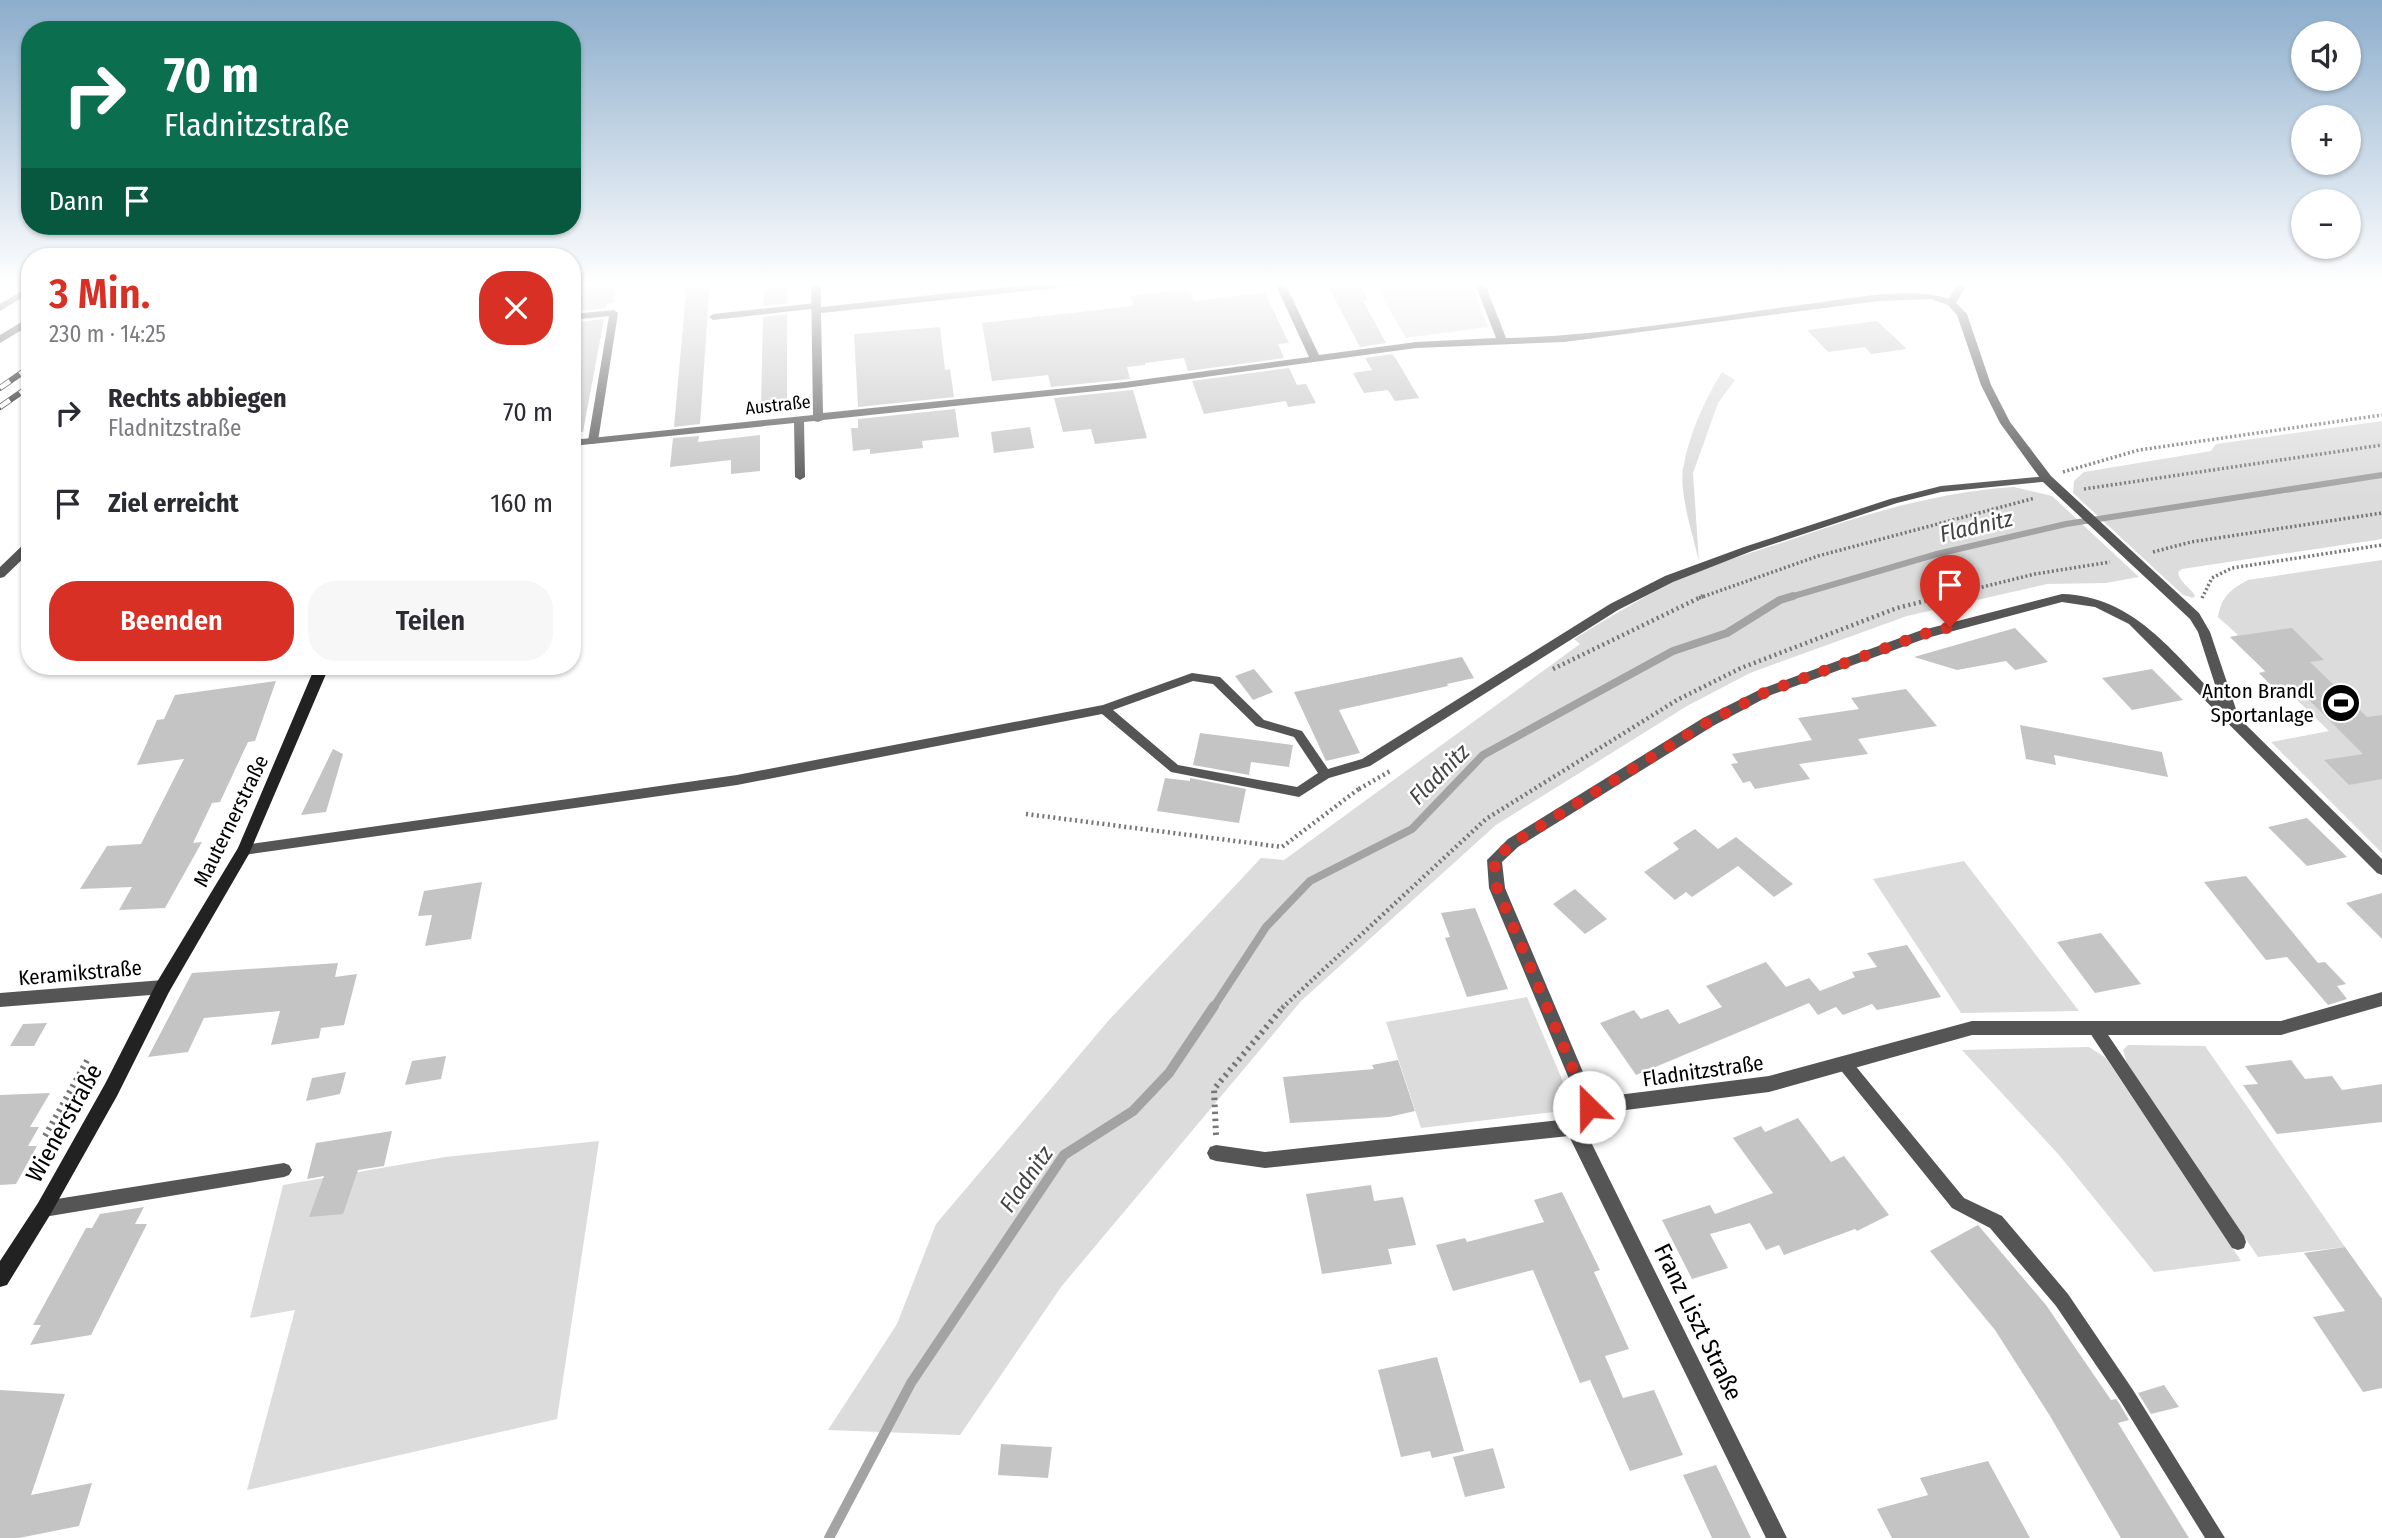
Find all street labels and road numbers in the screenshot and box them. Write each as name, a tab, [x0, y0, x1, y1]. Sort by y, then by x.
street label: Austraße	[744, 391, 812, 419]
street label: Mauternerstraße	[188, 751, 274, 891]
street label: Keramikstraße	[17, 955, 143, 991]
street label: Fladnitzstraße	[1641, 1050, 1765, 1092]
street label: Wienerstraße	[20, 1059, 108, 1187]
street label: Franz Liszt Straße	[1648, 1239, 1748, 1405]

